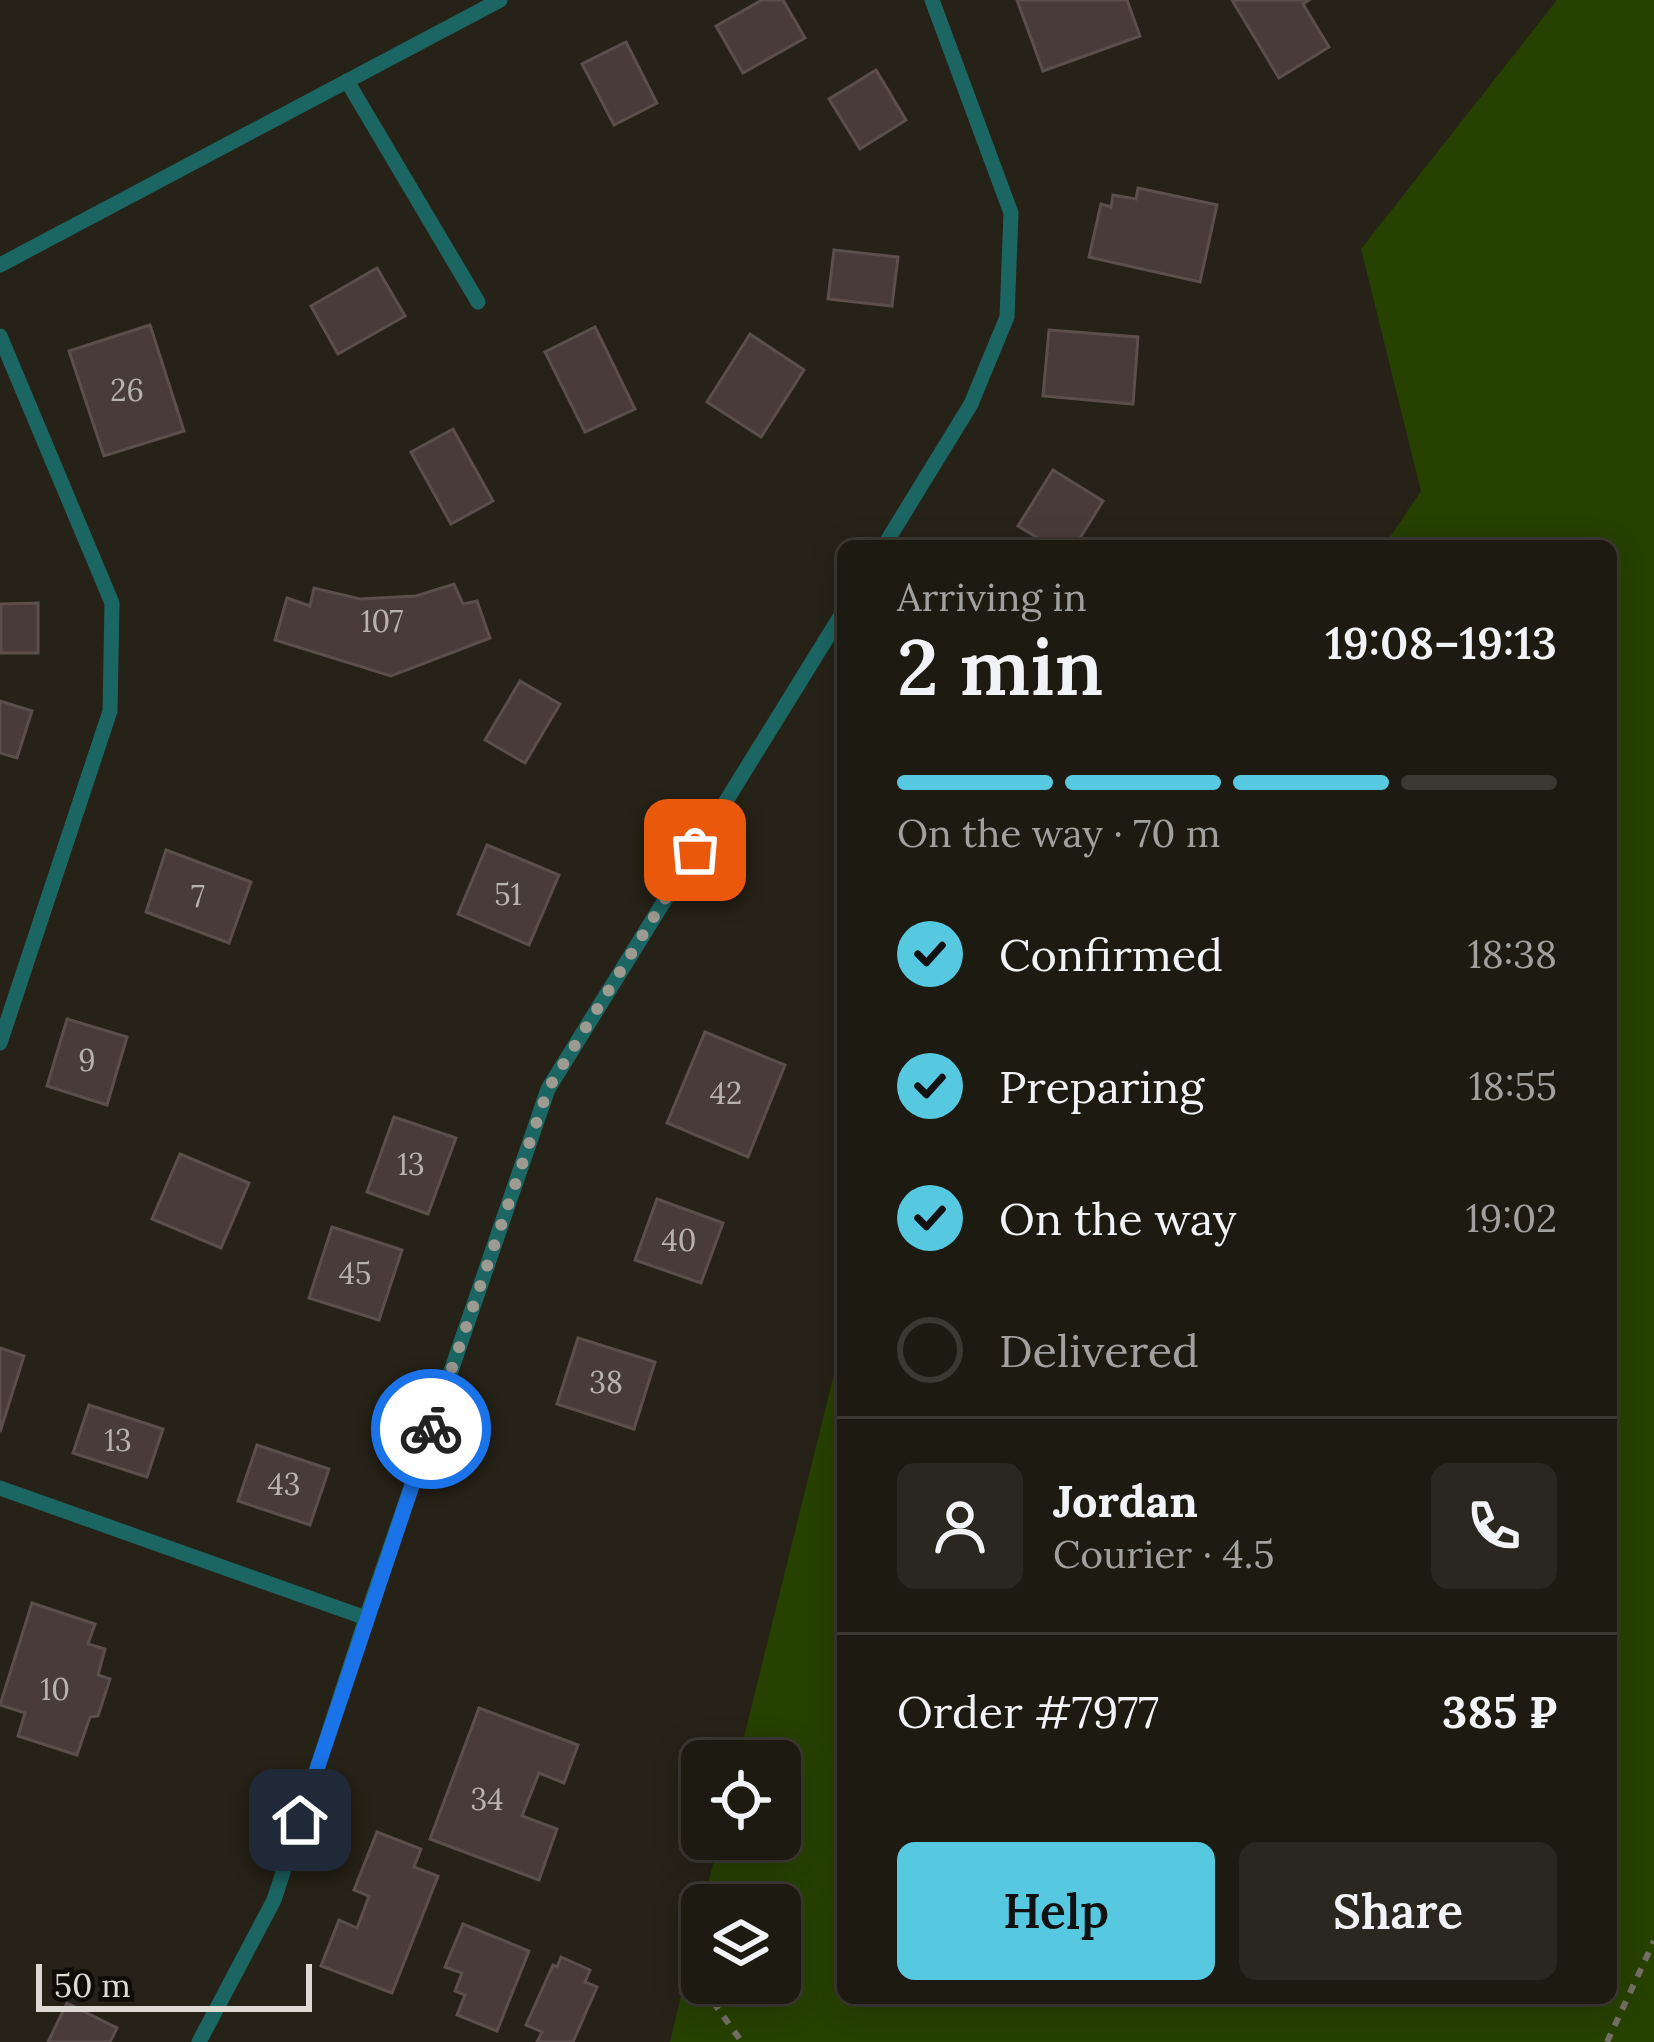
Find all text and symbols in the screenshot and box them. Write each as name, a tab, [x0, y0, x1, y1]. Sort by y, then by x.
house number: 26	[110, 371, 144, 409]
text: Arriving in	[897, 572, 1087, 622]
house number: 107	[361, 602, 404, 640]
text: 19:08–19:13	[1325, 614, 1557, 671]
text: 2 min	[897, 617, 1104, 716]
pin	[644, 799, 746, 901]
text: On the way · 70 m	[897, 808, 1221, 858]
icon: bag	[662, 817, 728, 883]
house number: 51	[494, 875, 522, 913]
house number: 7	[191, 877, 205, 915]
icon: check	[897, 921, 963, 987]
text: Confirmed	[999, 926, 1223, 983]
text: 18:38	[1467, 929, 1557, 979]
house number: 9	[78, 1041, 96, 1079]
icon: check	[897, 1053, 963, 1119]
text: Preparing	[999, 1058, 1204, 1115]
text: 18:55	[1469, 1061, 1557, 1111]
house number: 42	[710, 1074, 742, 1112]
house number: 13	[397, 1145, 425, 1183]
icon: check	[897, 1185, 963, 1251]
text: On the way	[999, 1190, 1237, 1247]
text: 19:02	[1466, 1193, 1557, 1243]
house number: 40	[662, 1221, 696, 1259]
house number: 45	[339, 1254, 371, 1292]
text: Delivered	[999, 1322, 1199, 1379]
house number: 38	[589, 1363, 623, 1401]
courier	[371, 1369, 491, 1489]
icon: bike	[398, 1396, 464, 1462]
house number: 13	[104, 1421, 132, 1459]
button: person	[897, 1463, 1023, 1589]
button: phone	[1431, 1463, 1557, 1589]
house number: 43	[268, 1465, 300, 1503]
text: Jordan	[1053, 1472, 1198, 1529]
text: Courier · 4.5	[1053, 1529, 1274, 1579]
house number: 10	[40, 1670, 70, 1708]
text: Order #7977	[897, 1683, 1159, 1740]
text: 385 ₽	[1442, 1683, 1557, 1740]
map controls	[681, 1740, 801, 2004]
button: locate	[681, 1740, 801, 1860]
pin	[249, 1769, 351, 1871]
house number: 34	[471, 1780, 503, 1818]
icon: home	[267, 1787, 333, 1853]
button: Help	[897, 1842, 1215, 1980]
button: Share	[1239, 1842, 1557, 1980]
button: layers	[681, 1884, 801, 2004]
scale bar	[36, 1958, 312, 2011]
text: 50 m	[54, 1964, 131, 2006]

